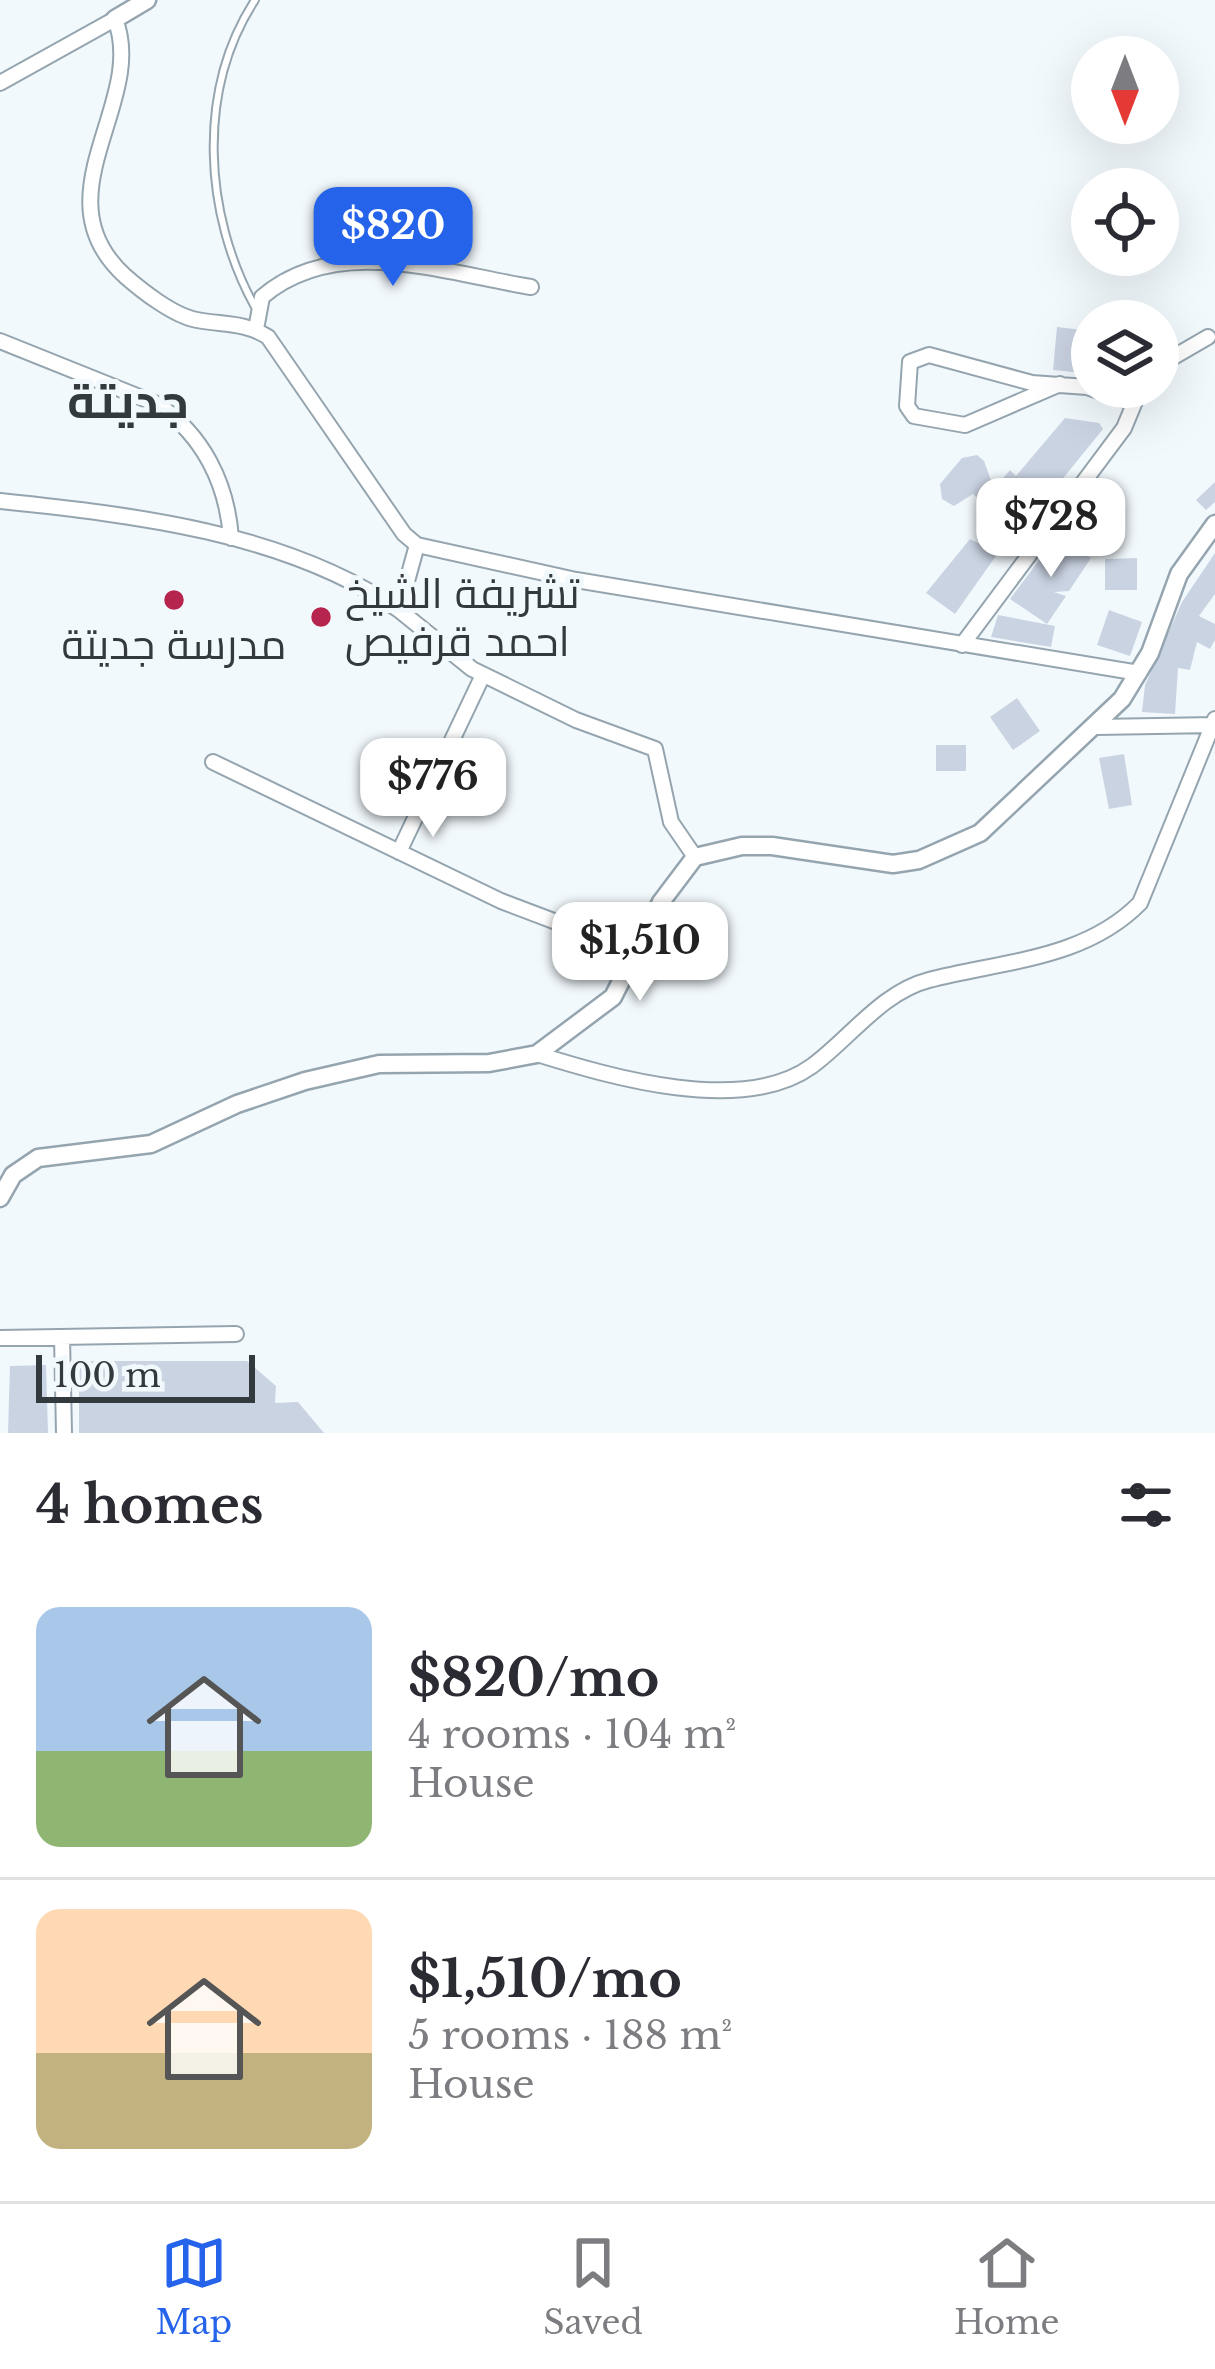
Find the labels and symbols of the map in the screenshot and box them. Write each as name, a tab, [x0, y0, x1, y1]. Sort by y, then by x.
north arrow	[1071, 36, 1179, 144]
pin: $820	[322, 187, 464, 289]
district label: جديتة	[67, 371, 189, 431]
pin: $728	[980, 478, 1122, 580]
place label: تشريفة الشيخ احمد قرفيص	[345, 567, 580, 667]
marker: مدرسة جديتة	[161, 587, 187, 613]
marker: تشريفة الشيخ احمد قرفيص	[308, 604, 334, 630]
place label: مدرسة جديتة	[61, 618, 287, 670]
pin: $776	[362, 738, 504, 840]
pin: $1,510	[542, 902, 738, 1004]
scale bar	[36, 1349, 255, 1402]

